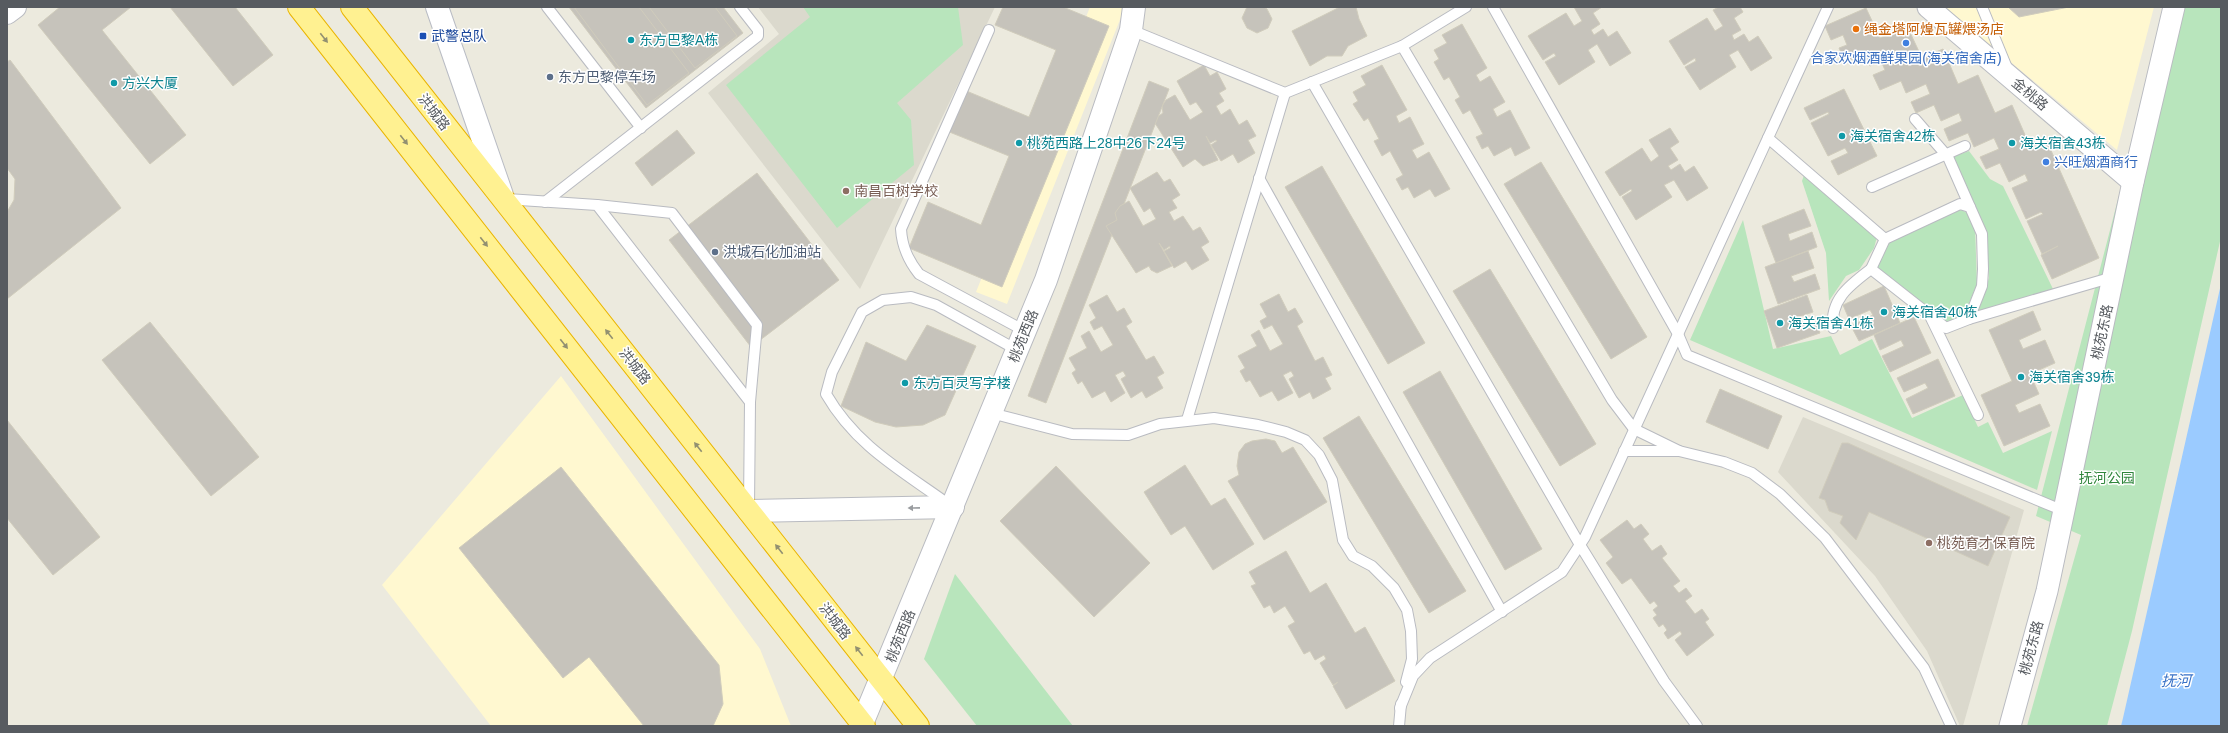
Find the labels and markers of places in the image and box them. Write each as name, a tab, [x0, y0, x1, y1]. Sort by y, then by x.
place label: 绳金塔阿煌瓦罐煨汤店	[1864, 21, 2004, 37]
marker: 绳金塔阿煌瓦罐煨汤店	[1851, 24, 1861, 34]
place label: 武警总队	[431, 28, 487, 44]
marker: 武警总队	[418, 31, 428, 41]
place label: 东方巴黎A栋	[639, 32, 718, 48]
marker: 东方巴黎A栋	[626, 35, 636, 45]
marker: 合家欢烟酒鲜果园(海关宿舍店)	[1901, 38, 1911, 48]
place label: 合家欢烟酒鲜果园(海关宿舍店)	[1810, 50, 2002, 66]
place label: 东方巴黎停车场	[558, 69, 656, 85]
marker: 东方巴黎停车场	[545, 72, 555, 82]
place label: 方兴大厦	[122, 75, 178, 91]
marker: 方兴大厦	[109, 78, 119, 88]
place label: 海关宿舍42栋	[1850, 128, 1936, 144]
marker: 海关宿舍42栋	[1837, 131, 1847, 141]
place label: 桃苑西路上28中26下24号	[1027, 135, 1186, 151]
place label: 海关宿舍43栋	[2020, 135, 2106, 151]
marker: 桃苑西路上28中26下24号	[1014, 138, 1024, 148]
marker: 海关宿舍43栋	[2007, 138, 2017, 148]
place label: 兴旺烟酒商行	[2054, 154, 2138, 170]
marker: 兴旺烟酒商行	[2041, 157, 2051, 167]
place label: 南昌百树学校	[854, 183, 938, 199]
marker: 南昌百树学校	[841, 186, 851, 196]
place label: 洪城石化加油站	[723, 244, 821, 260]
marker: 洪城石化加油站	[710, 247, 720, 257]
place label: 海关宿舍40栋	[1892, 304, 1978, 320]
marker: 海关宿舍40栋	[1879, 307, 1889, 317]
place label: 海关宿舍41栋	[1788, 315, 1874, 331]
marker: 海关宿舍41栋	[1775, 318, 1785, 328]
place label: 海关宿舍39栋	[2029, 369, 2115, 385]
marker: 海关宿舍39栋	[2016, 372, 2026, 382]
place label: 东方百灵写字楼	[913, 375, 1011, 391]
marker: 东方百灵写字楼	[900, 378, 910, 388]
place label: 桃苑育才保育院	[1937, 535, 2035, 551]
marker: 桃苑育才保育院	[1924, 538, 1934, 548]

